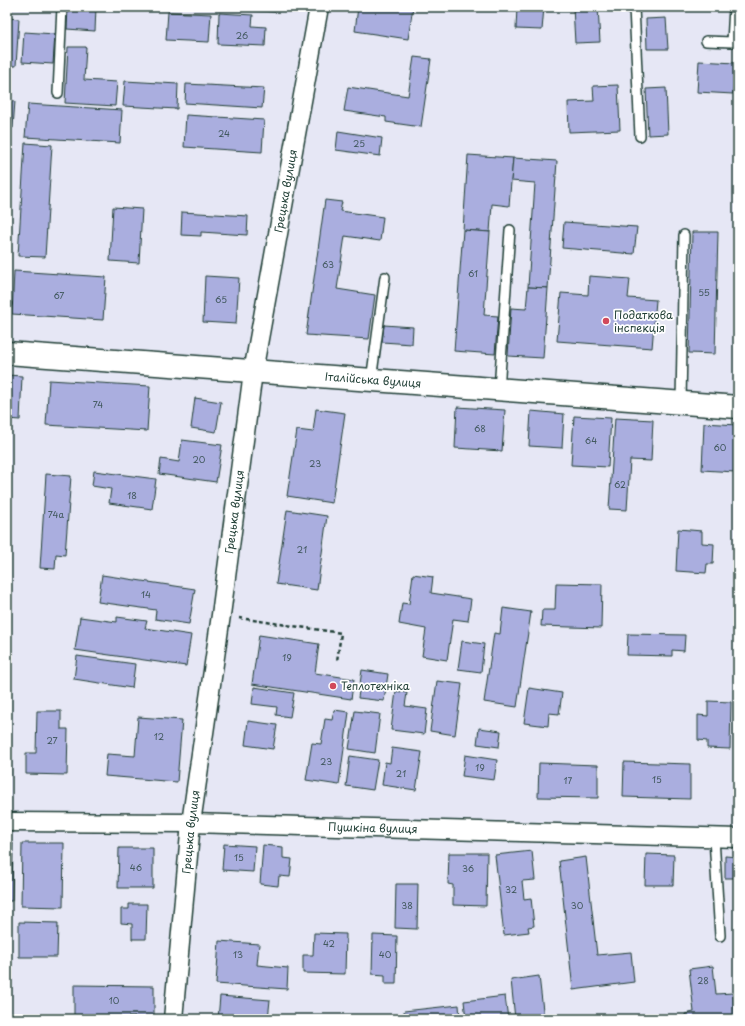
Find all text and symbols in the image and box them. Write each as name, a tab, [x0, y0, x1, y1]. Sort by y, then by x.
house number: 26	[236, 28, 248, 42]
house number: 24	[218, 126, 230, 140]
house number: 25	[353, 136, 365, 150]
street label: Грецька вулиця	[269, 148, 301, 234]
house number: 63	[322, 257, 334, 271]
house number: 61	[468, 266, 478, 280]
house number: 55	[698, 285, 710, 299]
house number: 67	[53, 288, 65, 302]
house number: 65	[215, 292, 227, 306]
place label: Податкова інспекція	[614, 306, 673, 336]
marker: Податкова інспекція	[601, 316, 611, 326]
street label: Італійська вулиця	[324, 367, 422, 392]
house number: 74	[93, 397, 103, 411]
house number: 68	[474, 421, 486, 435]
house number: 64	[585, 433, 597, 447]
house number: 60	[714, 440, 727, 454]
house number: 20	[193, 452, 206, 466]
house number: 23	[309, 456, 321, 470]
street label: Грецька вулиця	[220, 469, 248, 555]
house number: 62	[614, 477, 626, 491]
house number: 18	[127, 488, 137, 502]
house number: 74а	[48, 507, 65, 521]
house number: 21	[297, 542, 307, 556]
house number: 14	[141, 587, 151, 601]
house number: 19	[282, 650, 292, 664]
place label: Теплотехніка	[341, 677, 410, 694]
marker: Теплотехніка	[328, 681, 338, 691]
house number: 12	[154, 729, 164, 743]
house number: 27	[46, 733, 58, 747]
house number: 23	[320, 754, 332, 768]
house number: 19	[475, 760, 485, 774]
house number: 21	[396, 766, 406, 780]
house number: 15	[652, 772, 662, 786]
house number: 17	[564, 773, 573, 787]
street label: Грецька вулиця	[177, 789, 204, 875]
street label: Пушкіна вулиця	[328, 818, 418, 837]
house number: 15	[234, 850, 244, 864]
house number: 46	[130, 860, 142, 874]
house number: 36	[462, 861, 474, 875]
house number: 32	[505, 882, 517, 896]
house number: 38	[401, 898, 413, 912]
house number: 30	[571, 898, 584, 912]
house number: 42	[323, 936, 335, 950]
house number: 13	[233, 947, 243, 961]
house number: 40	[379, 947, 392, 961]
house number: 28	[697, 973, 709, 987]
house number: 10	[109, 993, 120, 1007]

